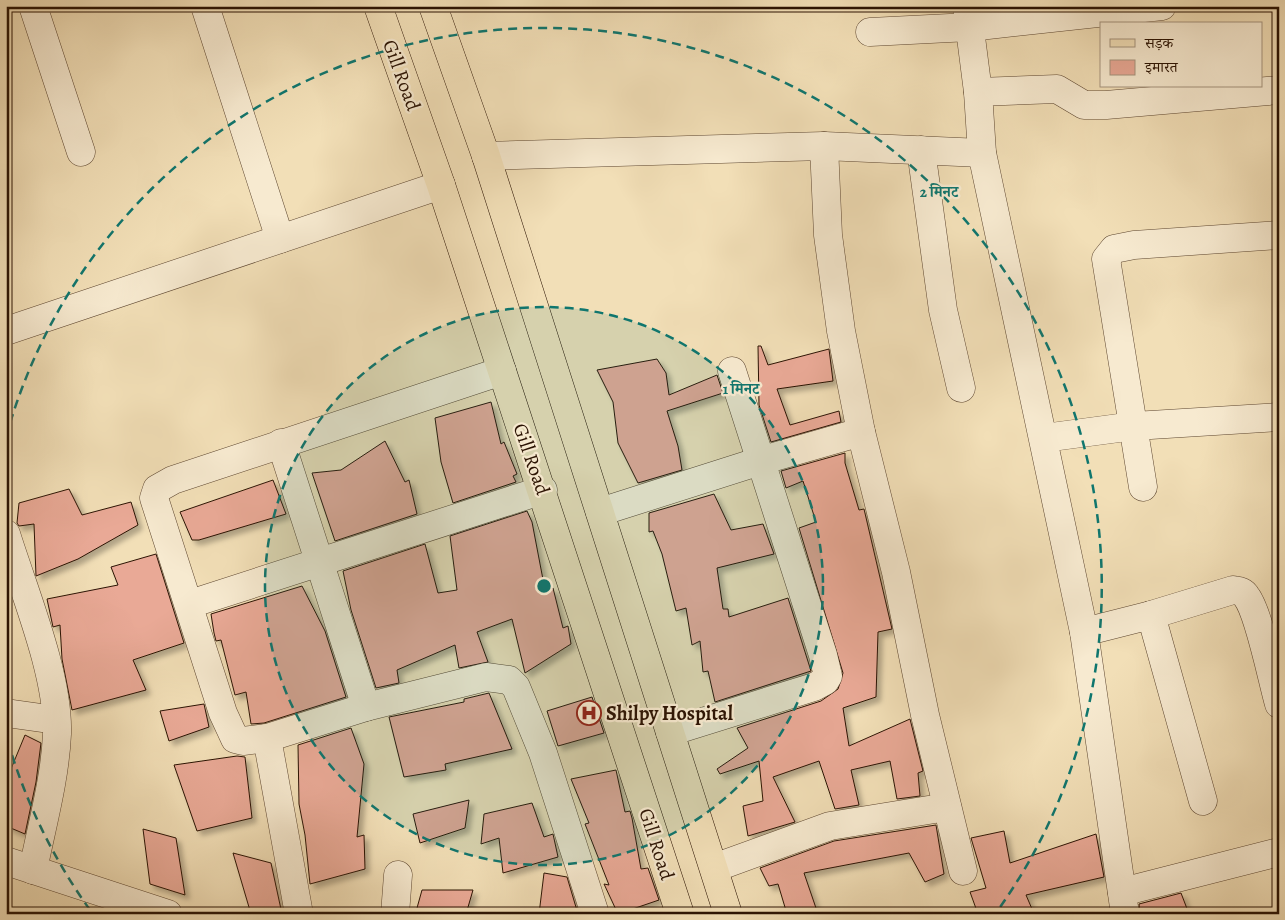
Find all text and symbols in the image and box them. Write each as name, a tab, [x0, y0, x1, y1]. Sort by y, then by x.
legend	[1100, 22, 1262, 88]
text: सड़क	[1144, 33, 1174, 53]
street label: Gill Road	[376, 36, 427, 115]
text: इमारत	[1144, 57, 1179, 77]
text: 2 मिनट	[920, 182, 960, 202]
text: 1 मिनट	[723, 379, 761, 399]
street label: Gill Road	[507, 420, 556, 499]
centre of rings	[535, 577, 553, 595]
hospital icon: Shilpy Hospital	[576, 700, 602, 726]
place label: Shilpy Hospital	[606, 700, 734, 727]
street label: Gill Road	[632, 805, 681, 884]

